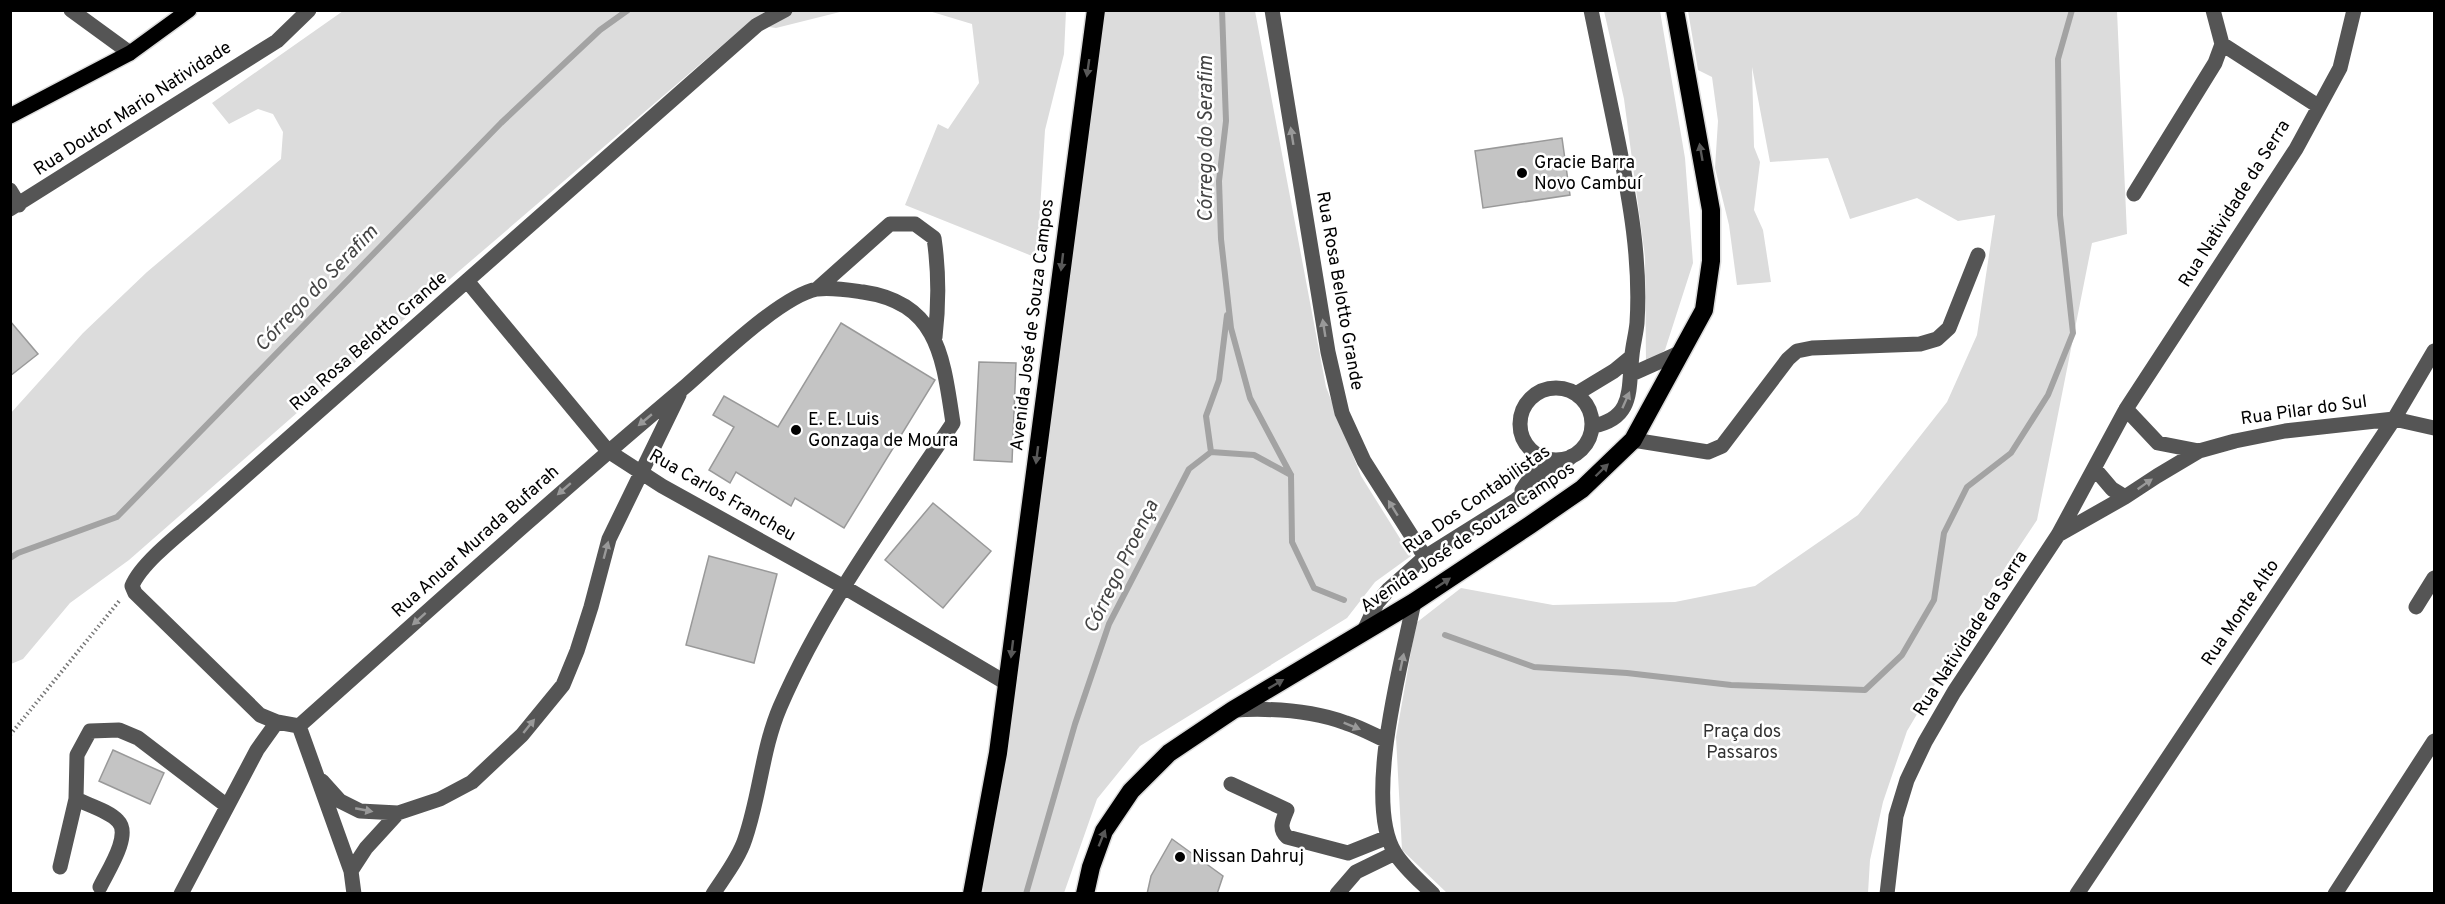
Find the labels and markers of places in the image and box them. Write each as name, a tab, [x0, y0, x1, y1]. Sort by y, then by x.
place label: Gracie Barra Novo Cambuí	[1534, 152, 1643, 196]
marker: Gracie Barra Novo Cambuí	[1515, 166, 1529, 180]
place label: E. E. Luis Gonzaga de Moura	[808, 409, 958, 453]
marker: E. E. Luis Gonzaga de Moura	[789, 423, 803, 437]
place label: Nissan Dahruj	[1192, 846, 1304, 869]
marker: Nissan Dahruj	[1173, 850, 1187, 864]

